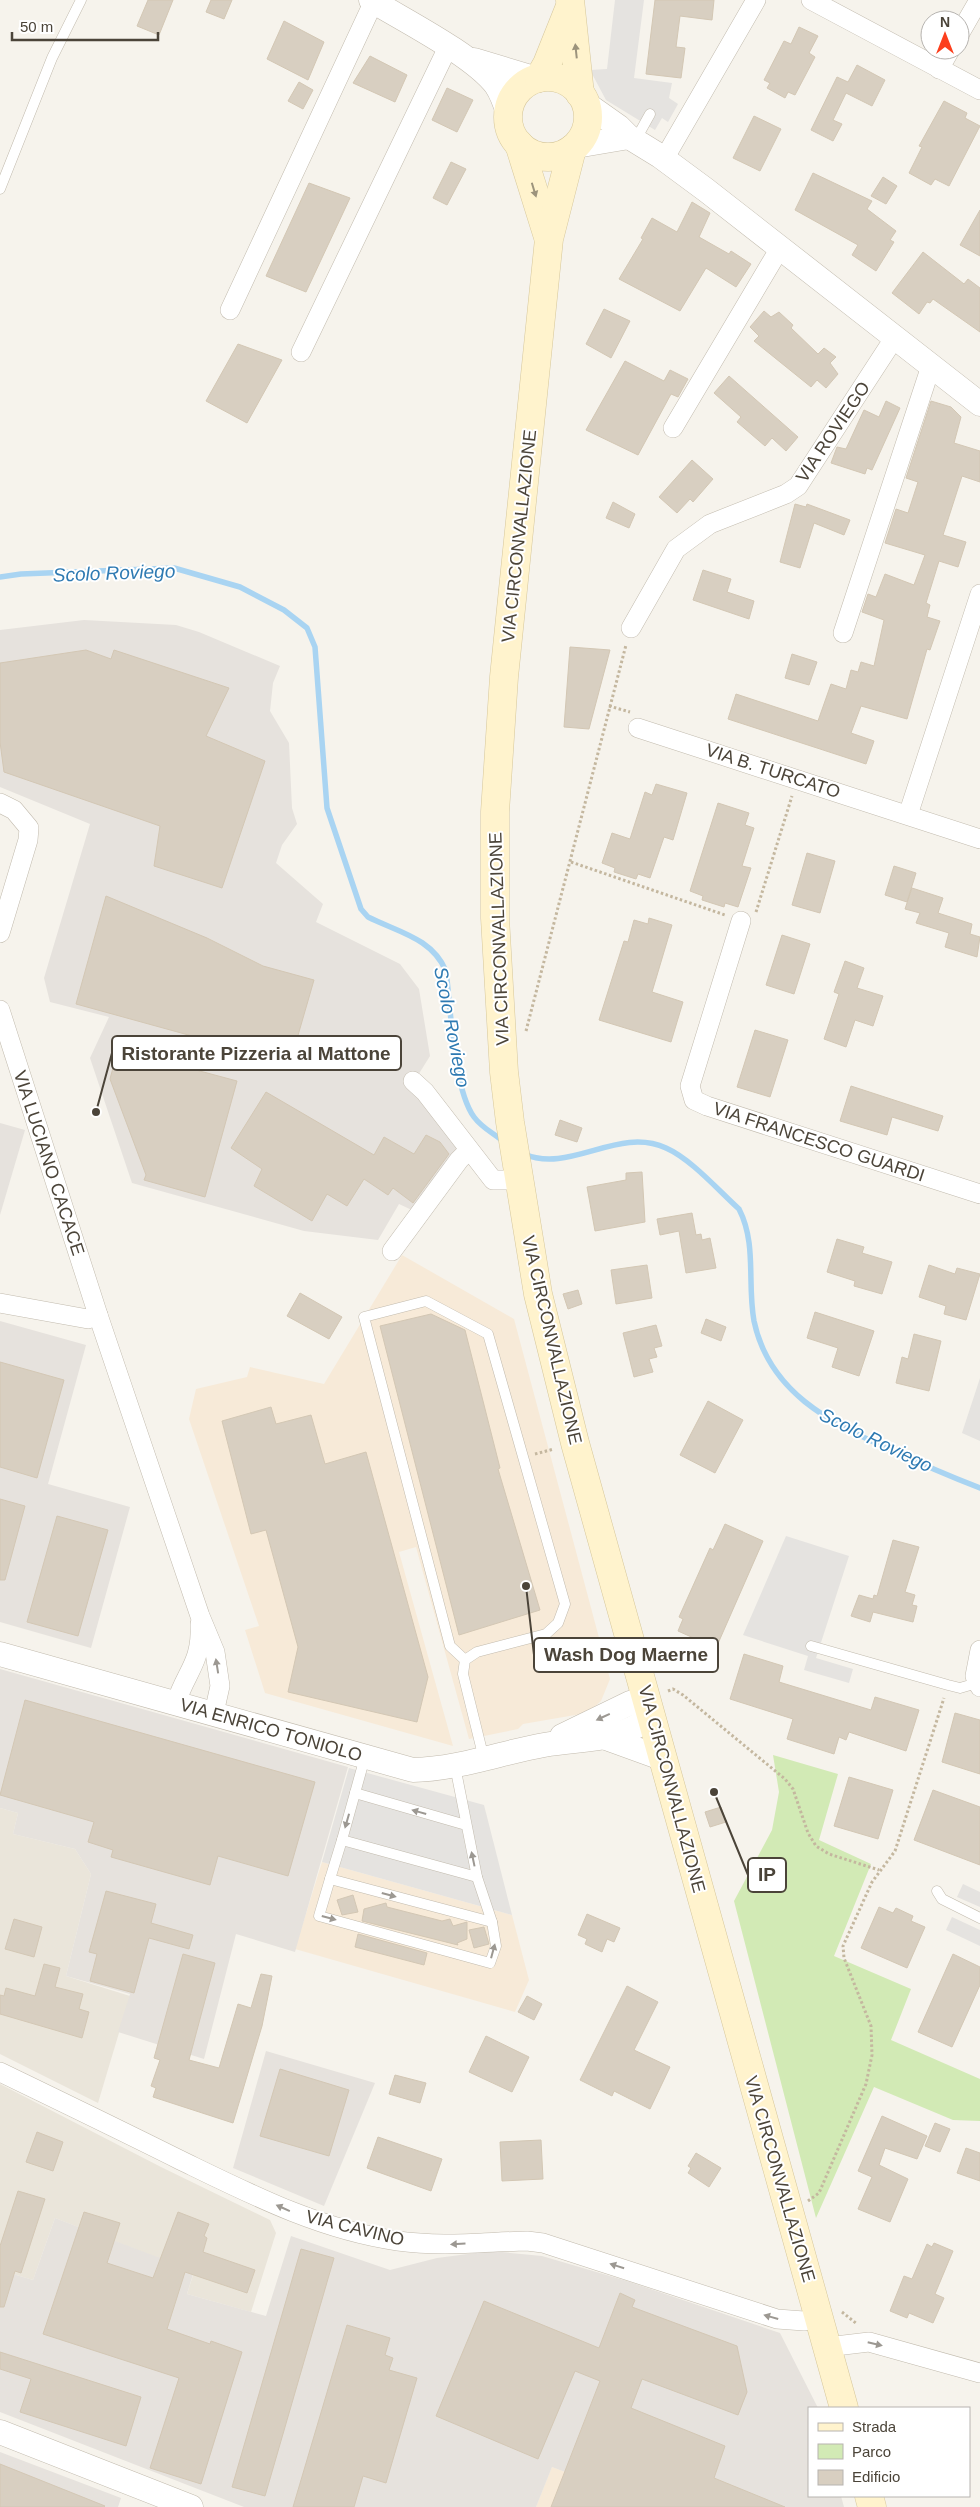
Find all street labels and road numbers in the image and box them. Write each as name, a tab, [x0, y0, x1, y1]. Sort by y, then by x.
street label: VIA ROVIEGO	[792, 378, 874, 486]
street label: VIA CIRCONVALLAZIONE	[498, 429, 540, 643]
street label: VIA B. TURCATO	[703, 740, 843, 802]
street label: VIA CIRCONVALLAZIONE	[485, 832, 513, 1046]
street label: VIA LUCIANO CACACE	[10, 1068, 88, 1258]
street label: VIA FRANCESCO GUARDI	[711, 1098, 927, 1186]
street label: VIA CIRCONVALLAZIONE	[518, 1234, 586, 1446]
street label: VIA CIRCONVALLAZIONE	[635, 1683, 709, 1895]
street label: VIA ENRICO TONIOLO	[178, 1694, 364, 1766]
street label: VIA CIRCONVALLAZIONE	[741, 2074, 819, 2284]
street label: VIA CAVINO	[304, 2206, 406, 2250]

